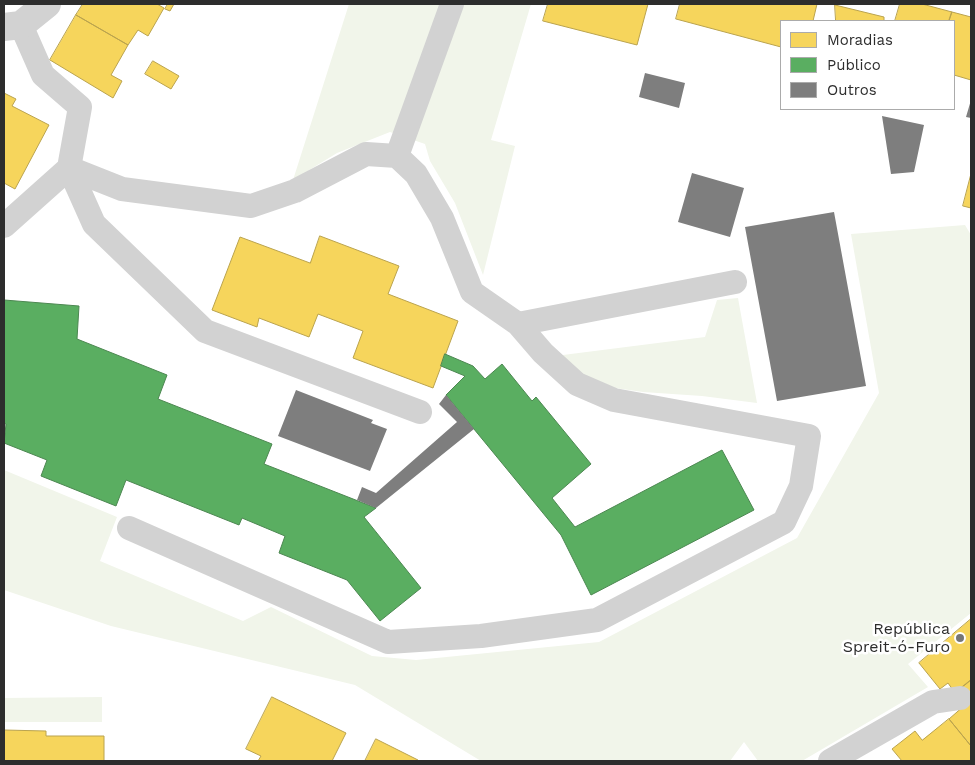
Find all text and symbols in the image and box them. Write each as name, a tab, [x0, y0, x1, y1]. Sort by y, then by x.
legend	[780, 20, 955, 110]
text: Moradias	[827, 31, 893, 49]
text: Público	[827, 56, 881, 74]
text: Outros	[827, 81, 877, 99]
place label: República Spreit-ó-Furo	[843, 619, 950, 657]
marker: República Spreit-ó-Furo	[954, 632, 966, 644]

